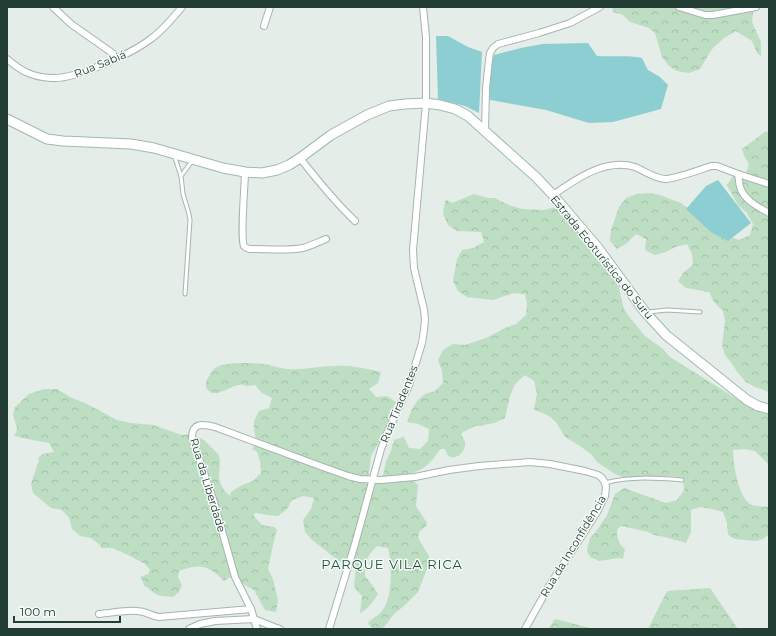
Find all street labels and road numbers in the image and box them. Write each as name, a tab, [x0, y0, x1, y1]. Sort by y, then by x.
street label: Rua Sabiá	[72, 47, 128, 81]
street label: Estrada Ecoturística do Suru	[548, 192, 656, 322]
street label: Rua Tiradentes	[377, 363, 421, 445]
street label: Rua da Liberdade	[187, 436, 229, 534]
street label: Rua da Inconfidência	[537, 492, 609, 600]

